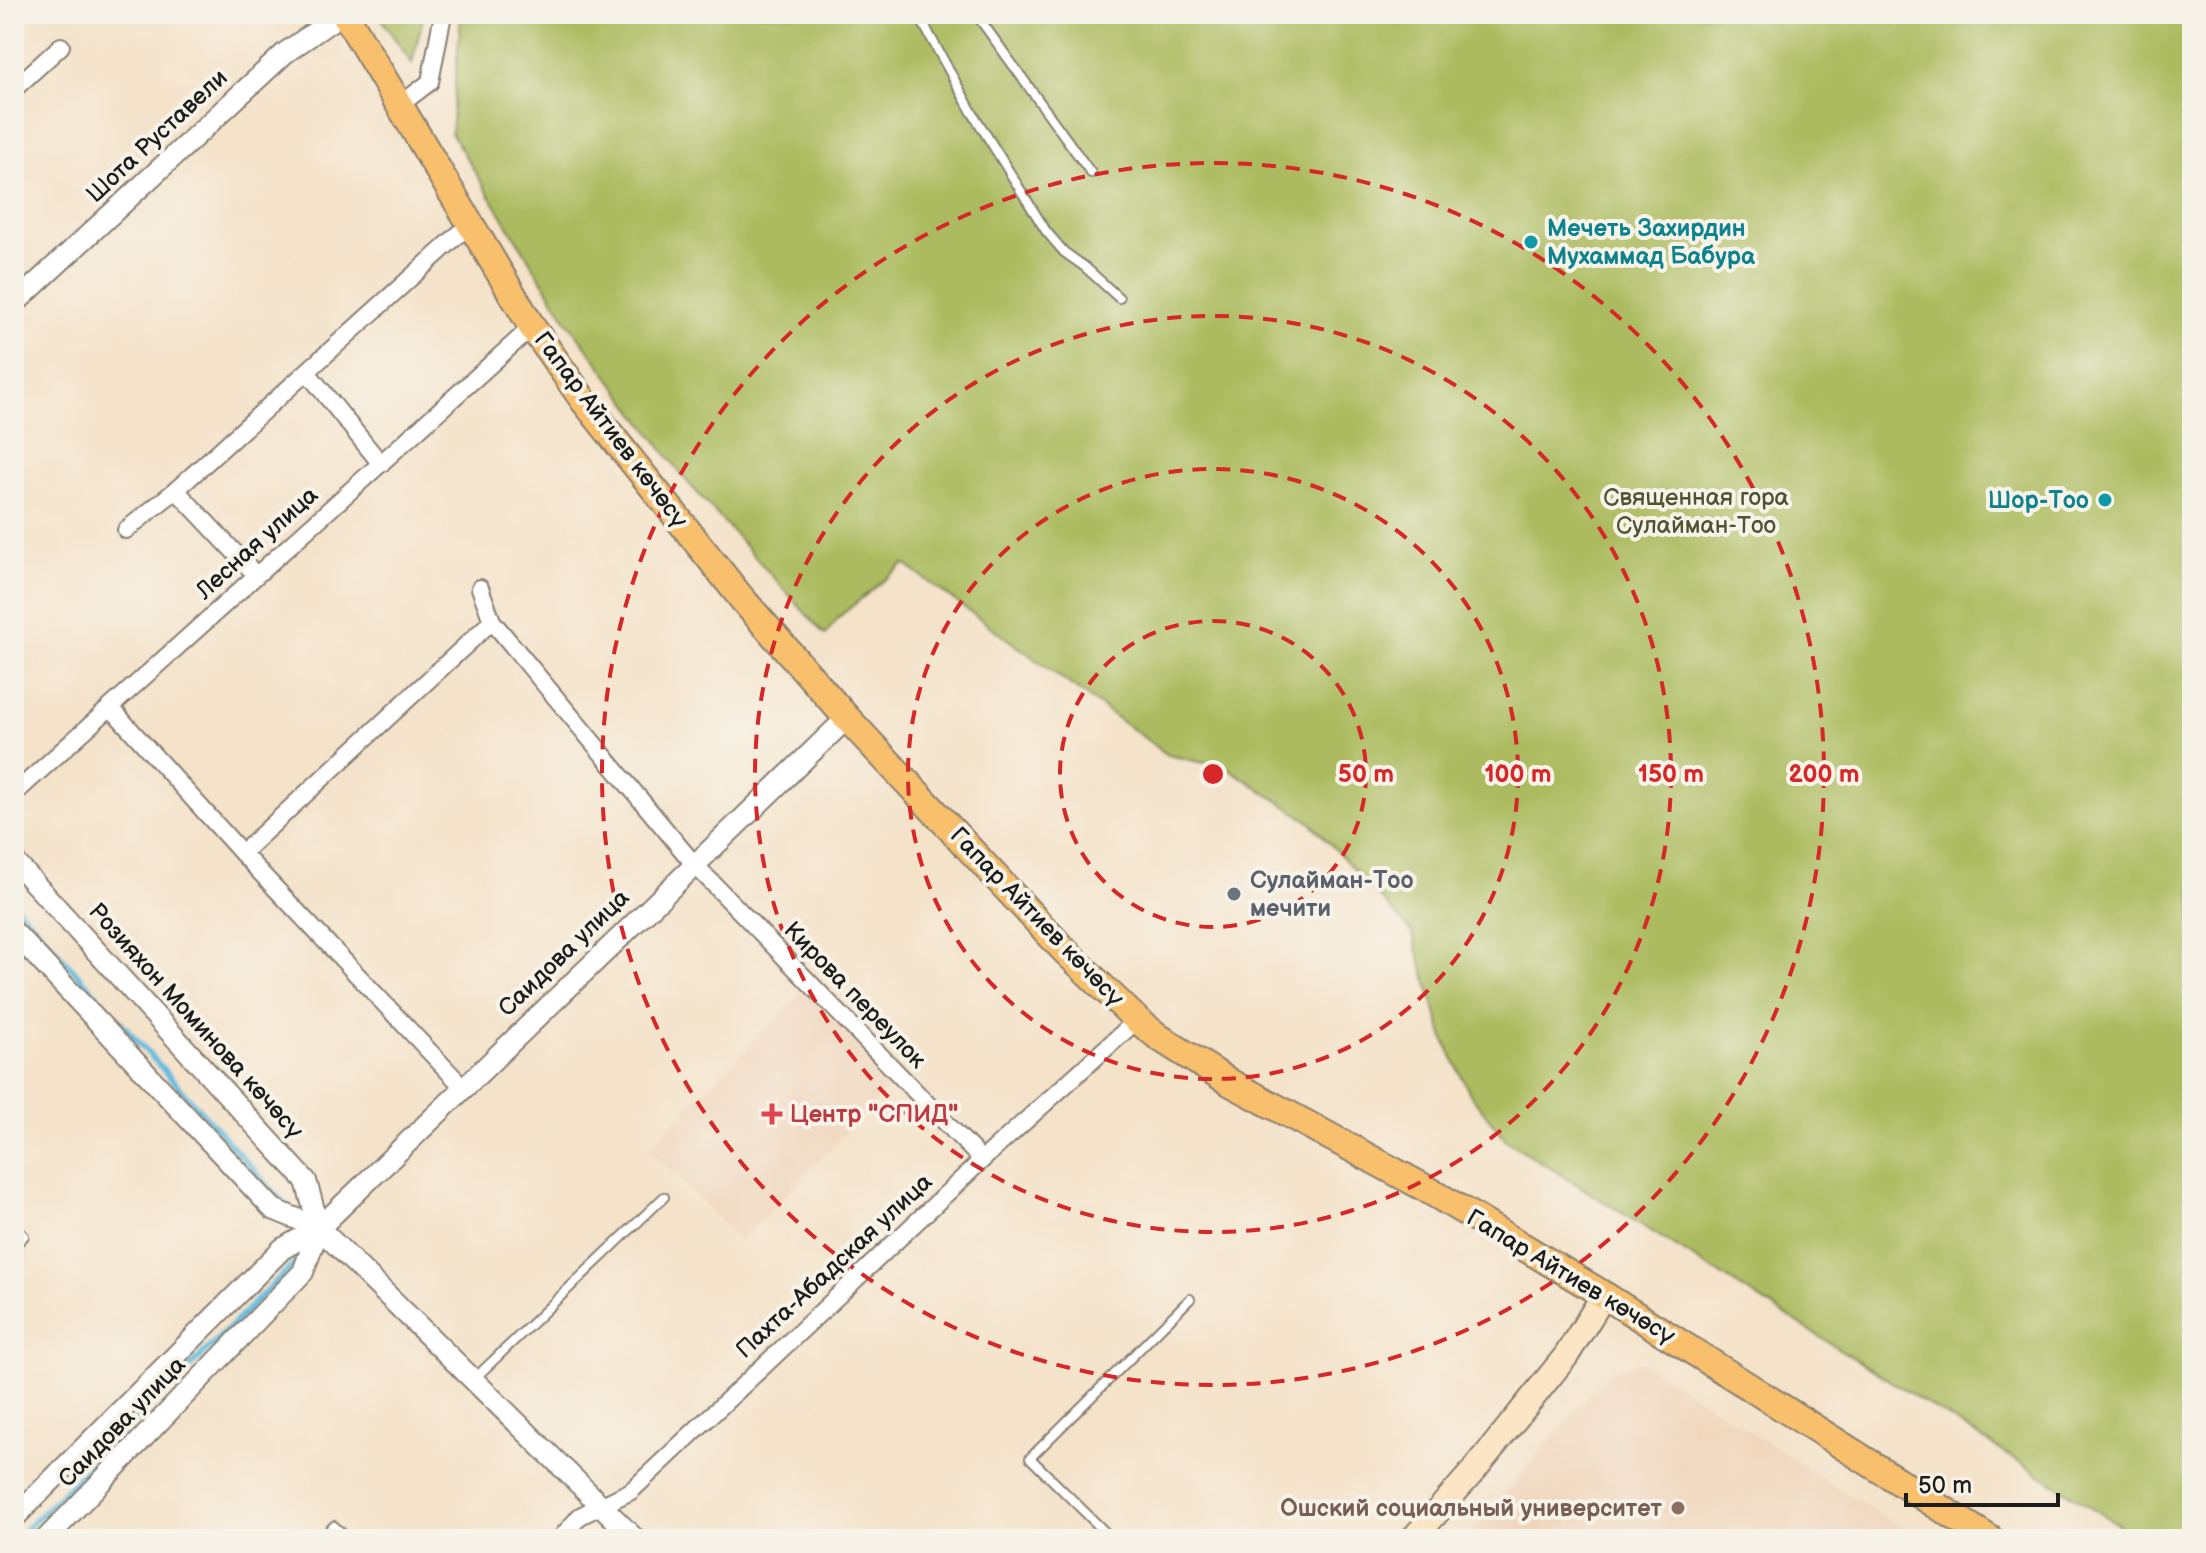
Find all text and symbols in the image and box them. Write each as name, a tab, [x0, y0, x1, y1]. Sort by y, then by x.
street label: Шота Руставели	[80, 63, 234, 209]
place label: Мечеть Захирдин Мухаммад Бабура	[1547, 214, 1756, 271]
marker: Мечеть Захирдин Мухаммад Бабура	[1522, 233, 1540, 251]
street label: Гапар Айтиев көчөсү	[528, 326, 694, 534]
street label: Лесная улица	[189, 481, 324, 606]
park label: Священная гора Сулайман-Тоо	[1603, 483, 1789, 540]
place label: Шор-Тоо	[1988, 486, 2089, 515]
marker: Шор-Тоо	[2096, 491, 2114, 509]
centre of rings	[1199, 760, 1227, 788]
text: 50 m	[1338, 760, 1394, 789]
text: 100 m	[1485, 760, 1551, 789]
text: 150 m	[1638, 760, 1704, 789]
text: 200 m	[1789, 760, 1859, 789]
street label: Гапар Айтиев көчөсү	[944, 821, 1130, 1013]
place label: Сулайман-Тоо мечити	[1250, 866, 1414, 923]
street label: Саидова улица	[493, 883, 635, 1023]
marker: Сулайман-Тоо мечити	[1225, 885, 1243, 903]
street label: Розияхон Моминова көчөсү	[82, 897, 310, 1145]
street label: Кирова переулок	[778, 916, 932, 1074]
place label: Центр "СПИД"	[790, 1100, 959, 1129]
marker: Центр "СПИД"	[761, 1103, 783, 1125]
street label: Пахта-Абадская улица	[730, 1168, 938, 1364]
street label: Гапар Айтиев көчөсү	[1461, 1203, 1681, 1351]
street label: Саидова улица	[52, 1351, 192, 1493]
scale bar	[1906, 1457, 2058, 1507]
text: 50 m	[1918, 1471, 1972, 1500]
place label: Ошский социальный университет	[1280, 1494, 1663, 1523]
marker: Ошский социальный университет	[1669, 1499, 1687, 1517]

